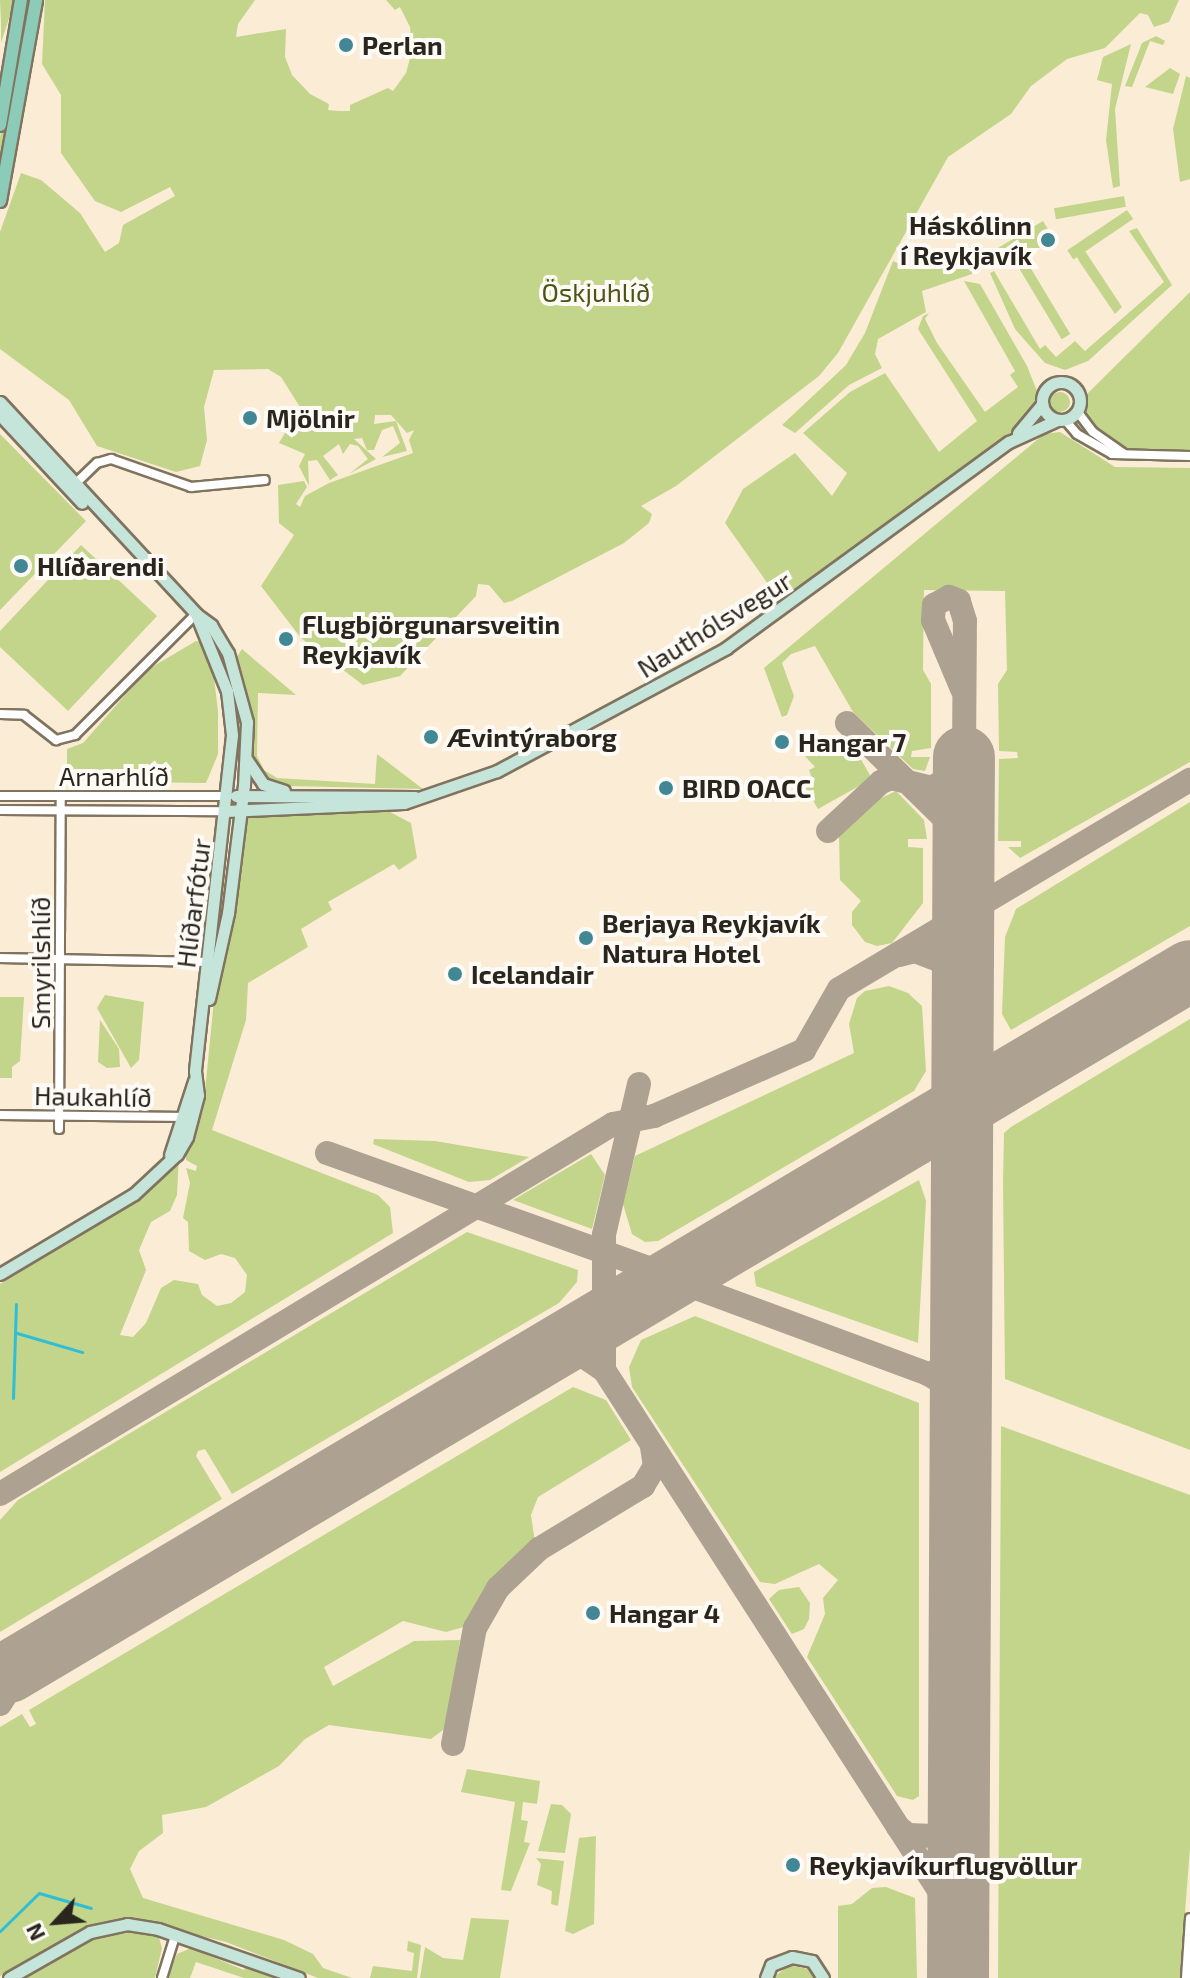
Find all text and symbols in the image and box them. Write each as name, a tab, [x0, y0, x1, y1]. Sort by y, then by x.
place label: Perlan	[362, 29, 443, 61]
marker: Perlan	[337, 36, 355, 54]
place label: Háskólinn í Reykjavík	[900, 209, 1032, 270]
marker: Háskólinn í Reykjavík	[1039, 231, 1057, 249]
park label: Öskjuhlíð	[542, 276, 650, 308]
place label: Mjölnir	[266, 402, 355, 434]
marker: Mjölnir	[241, 409, 259, 427]
place label: Hlíðarendi	[37, 550, 164, 582]
marker: Hlíðarendi	[12, 557, 30, 575]
street label: Nauthólsvegur	[631, 564, 797, 684]
place label: Flugbjörgunarsveitin Reykjavík	[302, 608, 560, 670]
marker: Flugbjörgunarsveitin Reykjavík	[277, 630, 295, 648]
place label: Ævintýraborg	[447, 721, 617, 753]
place label: Hangar 7	[798, 726, 907, 758]
marker: Ævintýraborg	[422, 728, 440, 746]
marker: Hangar 7	[773, 733, 791, 751]
street label: Arnarhlíð	[59, 760, 169, 792]
place label: BIRD OACC	[682, 772, 811, 804]
marker: BIRD OACC	[657, 779, 675, 797]
street label: Hlíðarfótur	[170, 837, 216, 969]
street label: Smyrilshlíð	[24, 897, 56, 1029]
place label: Berjaya Reykjavík Natura Hotel	[602, 907, 821, 968]
marker: Berjaya Reykjavík Natura Hotel	[577, 929, 595, 947]
place label: Icelandair	[471, 958, 594, 990]
marker: Icelandair	[446, 965, 464, 983]
street label: Haukahlíð	[34, 1079, 152, 1113]
place label: Hangar 4	[609, 1597, 721, 1629]
marker: Hangar 4	[584, 1604, 602, 1622]
place label: Reykjavíkurflugvöllur	[809, 1849, 1077, 1881]
marker: Reykjavíkurflugvöllur	[784, 1856, 802, 1874]
north arrow	[16, 1882, 96, 1962]
text: N	[19, 1920, 50, 1945]

